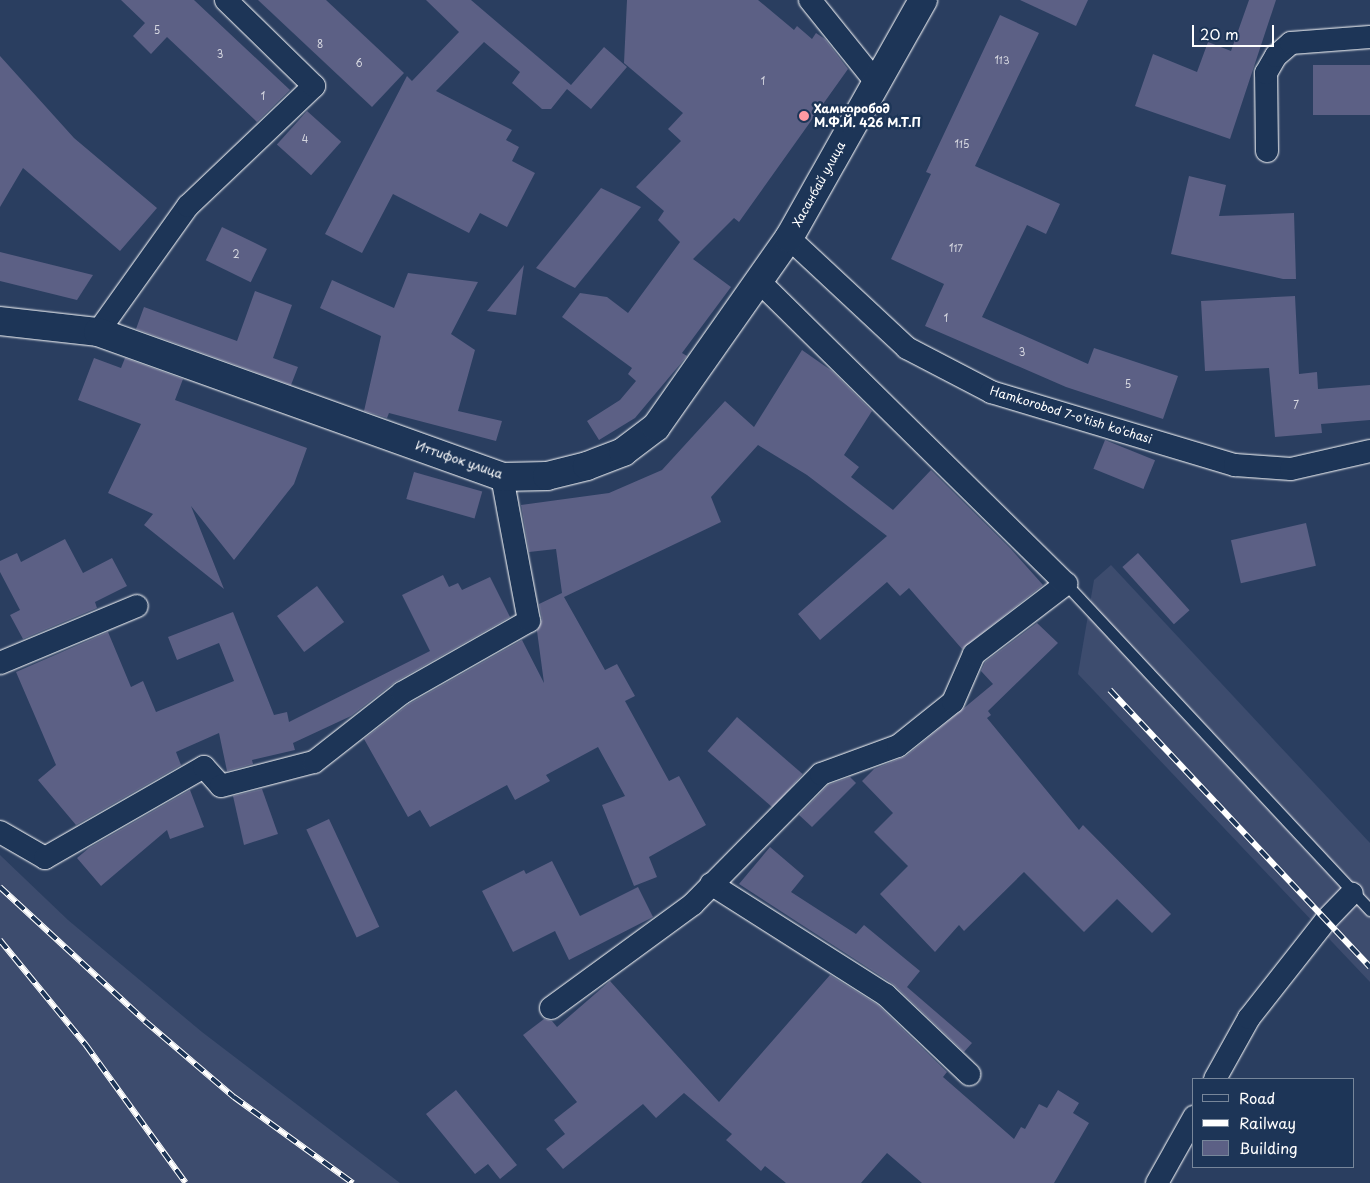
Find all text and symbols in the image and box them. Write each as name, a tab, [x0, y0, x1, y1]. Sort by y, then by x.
scale bar	[1195, 15, 1278, 47]
text: 20 m	[1200, 22, 1239, 45]
house number: 5	[154, 24, 160, 36]
house number: 8	[317, 38, 323, 50]
house number: 3	[217, 48, 223, 60]
house number: 113	[994, 54, 1010, 66]
house number: 6	[355, 57, 363, 69]
house number: 1	[761, 75, 765, 87]
house number: 1	[261, 90, 265, 102]
place label: Хамкоробод М.Ф.Й. 426 М.Т.П	[814, 102, 922, 130]
marker: Хамкоробод М.Ф.Й. 426 М.Т.П	[798, 110, 810, 122]
house number: 4	[302, 133, 308, 145]
street label: Хасанбай улица	[789, 138, 849, 230]
house number: 115	[955, 138, 969, 150]
house number: 117	[949, 242, 963, 254]
house number: 2	[232, 248, 240, 260]
house number: 1	[944, 312, 948, 324]
house number: 3	[1019, 346, 1025, 358]
house number: 5	[1125, 378, 1131, 390]
street label: Hamkorobod 7-o'tish ko'chasi	[988, 383, 1154, 447]
house number: 7	[1293, 399, 1299, 411]
street label: Иттифок улица	[413, 438, 505, 482]
legend	[1192, 1078, 1355, 1168]
text: Road	[1239, 1086, 1275, 1109]
text: Railway	[1239, 1111, 1296, 1134]
text: Building	[1239, 1136, 1298, 1159]

